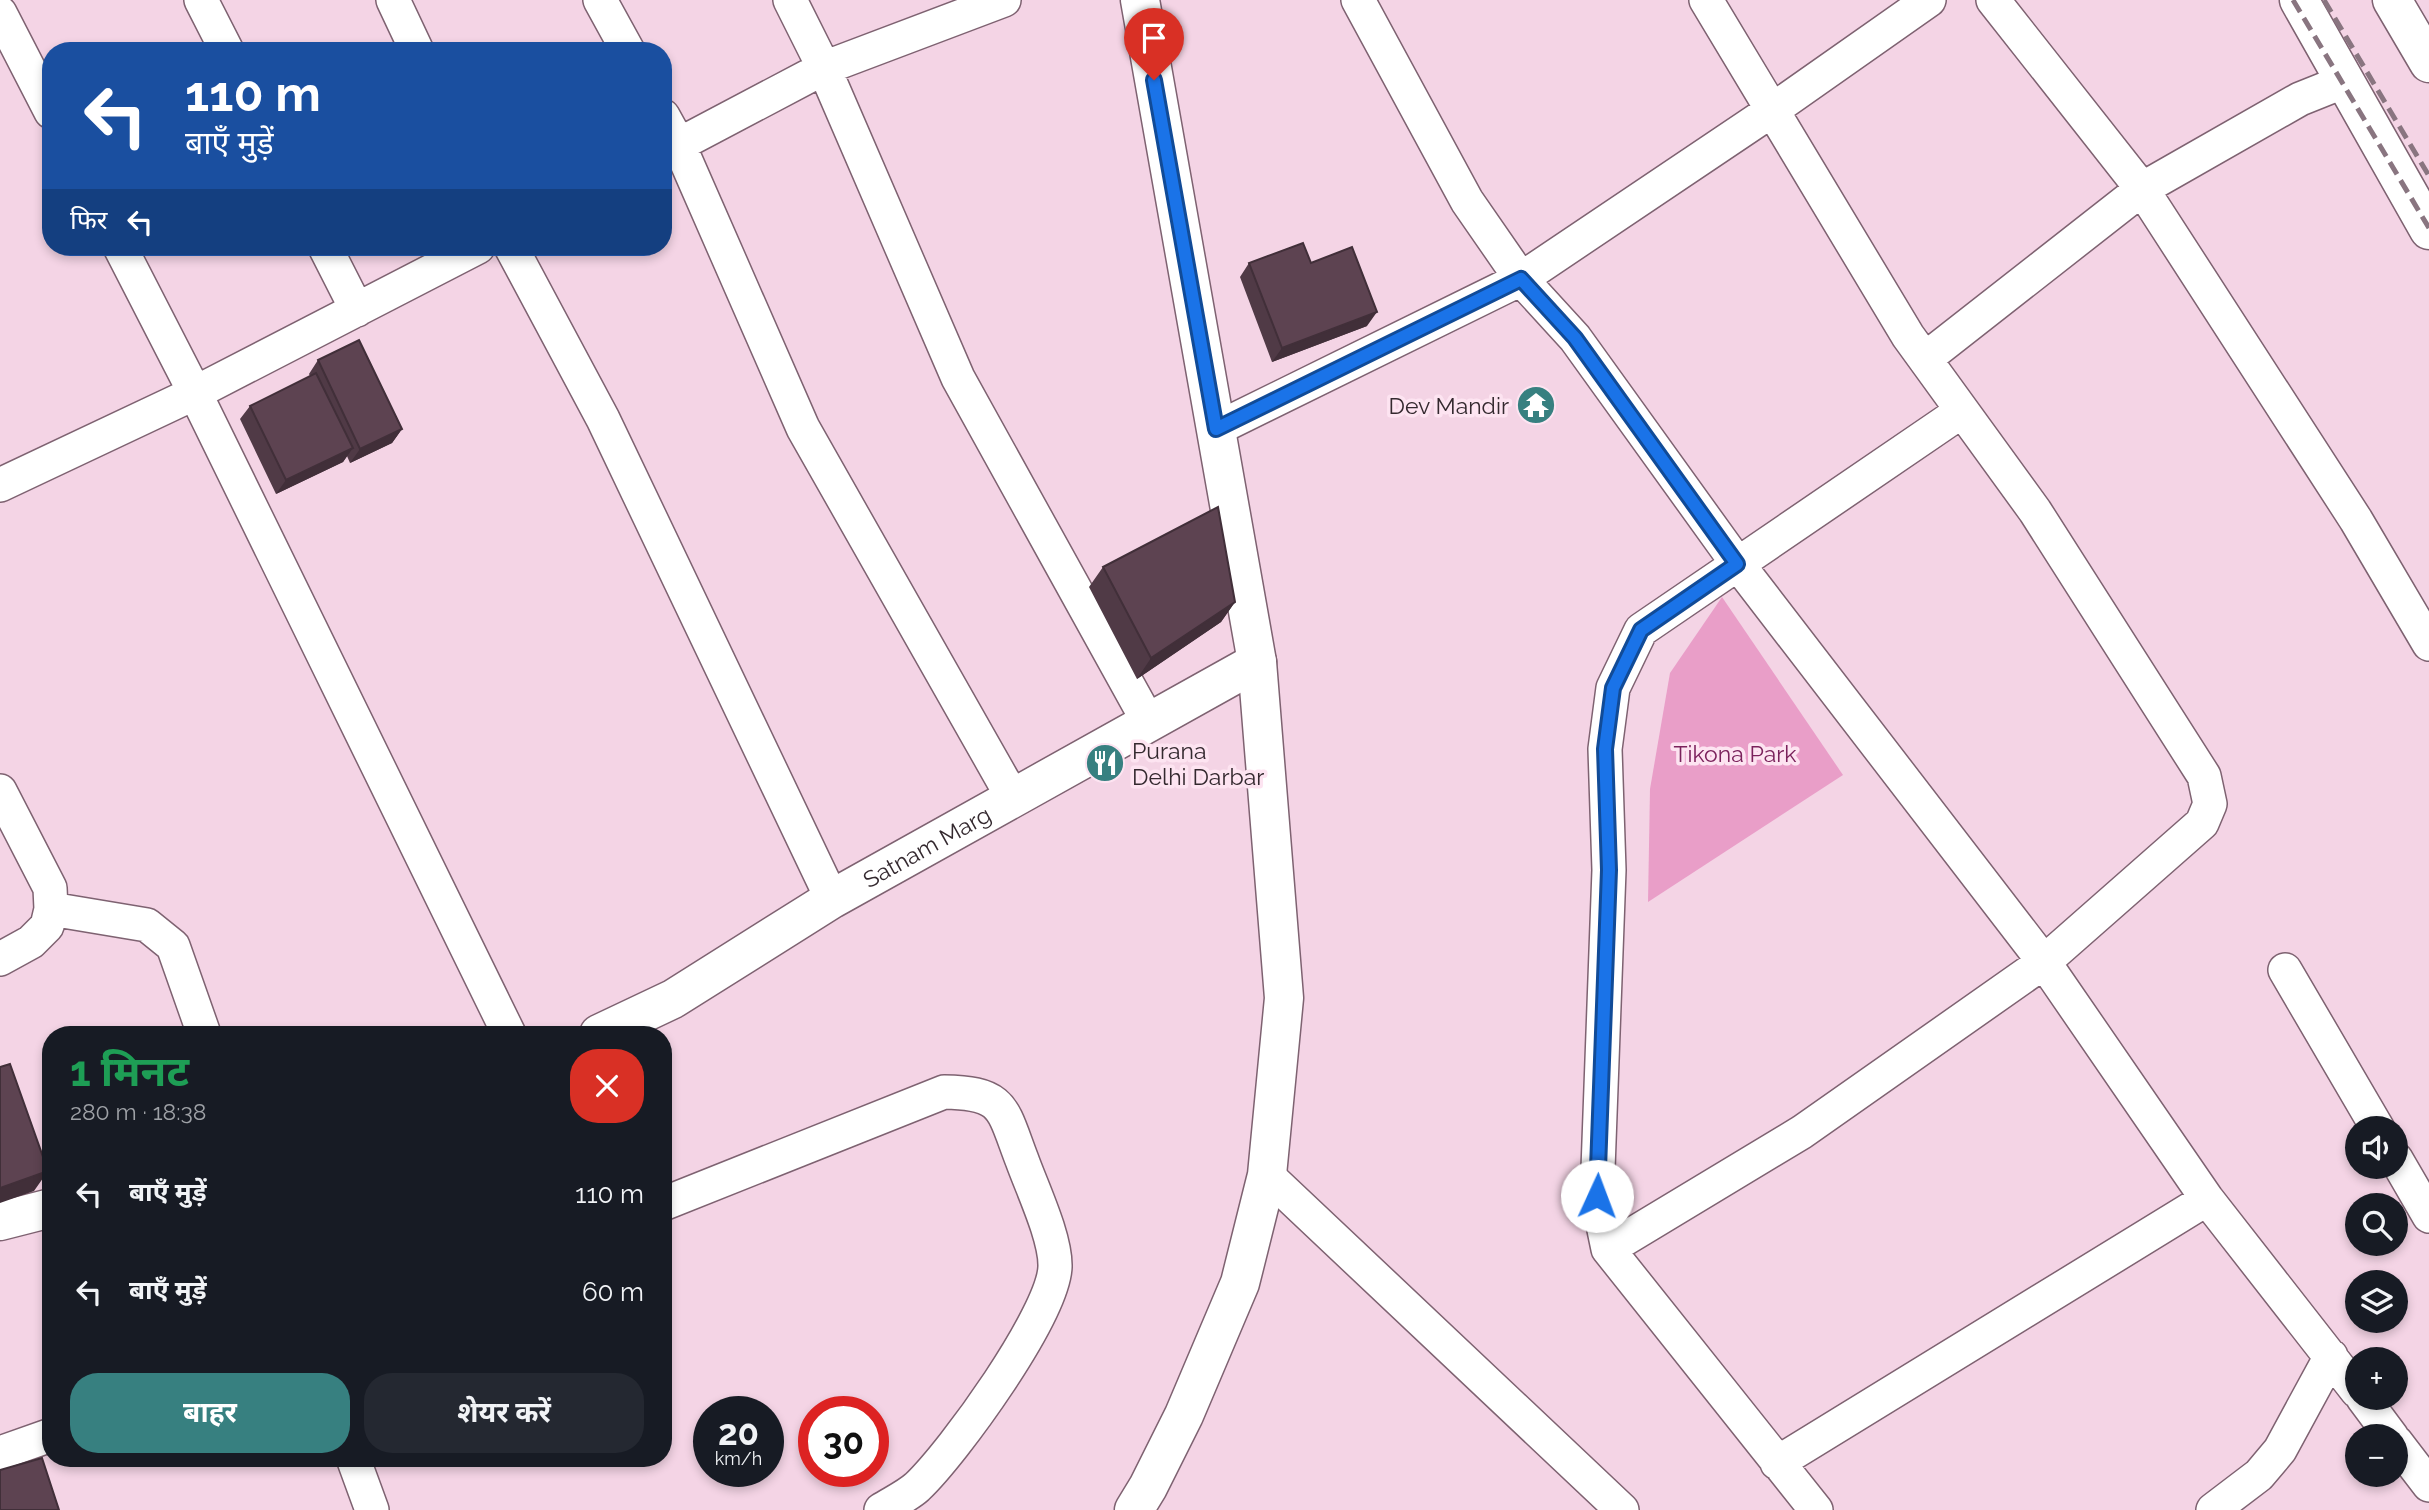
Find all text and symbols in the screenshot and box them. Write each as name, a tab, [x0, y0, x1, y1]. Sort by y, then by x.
pin	[1124, 8, 1184, 80]
icon: arrive	[1135, 19, 1173, 57]
text: 110 m	[185, 65, 321, 122]
icon: left	[70, 70, 161, 161]
text: बाएँ मुड़ें	[185, 124, 274, 161]
icon: left	[121, 203, 159, 241]
text: फिर	[70, 205, 107, 235]
temple icon: Dev Mandir	[1515, 384, 1557, 426]
place label: Dev Mandir	[1388, 392, 1509, 419]
place label: Purana Delhi Darbar	[1132, 737, 1264, 790]
park label: Tikona Park	[1673, 740, 1797, 767]
restaurant icon: Purana Delhi Darbar	[1084, 742, 1126, 784]
street label: Satnam Marg	[858, 800, 995, 893]
text: 1 मिनट	[70, 1047, 189, 1096]
button: close	[570, 1049, 644, 1123]
text: 280 m · 18:38	[70, 1098, 207, 1125]
map controls	[2345, 1116, 2408, 1487]
button: sound	[2345, 1116, 2408, 1179]
position arrow	[1560, 1159, 1634, 1233]
icon: left	[70, 1175, 108, 1213]
text: बाएँ मुड़ें	[129, 1177, 207, 1207]
text: 110 m	[575, 1179, 644, 1209]
button: search	[2345, 1193, 2408, 1256]
button: layers	[2345, 1270, 2408, 1333]
icon: left	[70, 1273, 108, 1311]
text: बाएँ मुड़ें	[129, 1275, 207, 1305]
text: 60 m	[582, 1277, 644, 1307]
button: +	[2345, 1347, 2408, 1410]
button: बाहर	[70, 1373, 350, 1453]
button: शेयर करें	[364, 1373, 644, 1453]
speed limit sign: 30	[798, 1396, 889, 1487]
text: 20	[718, 1412, 759, 1453]
button: −	[2345, 1424, 2408, 1487]
text: km/h	[715, 1448, 762, 1469]

